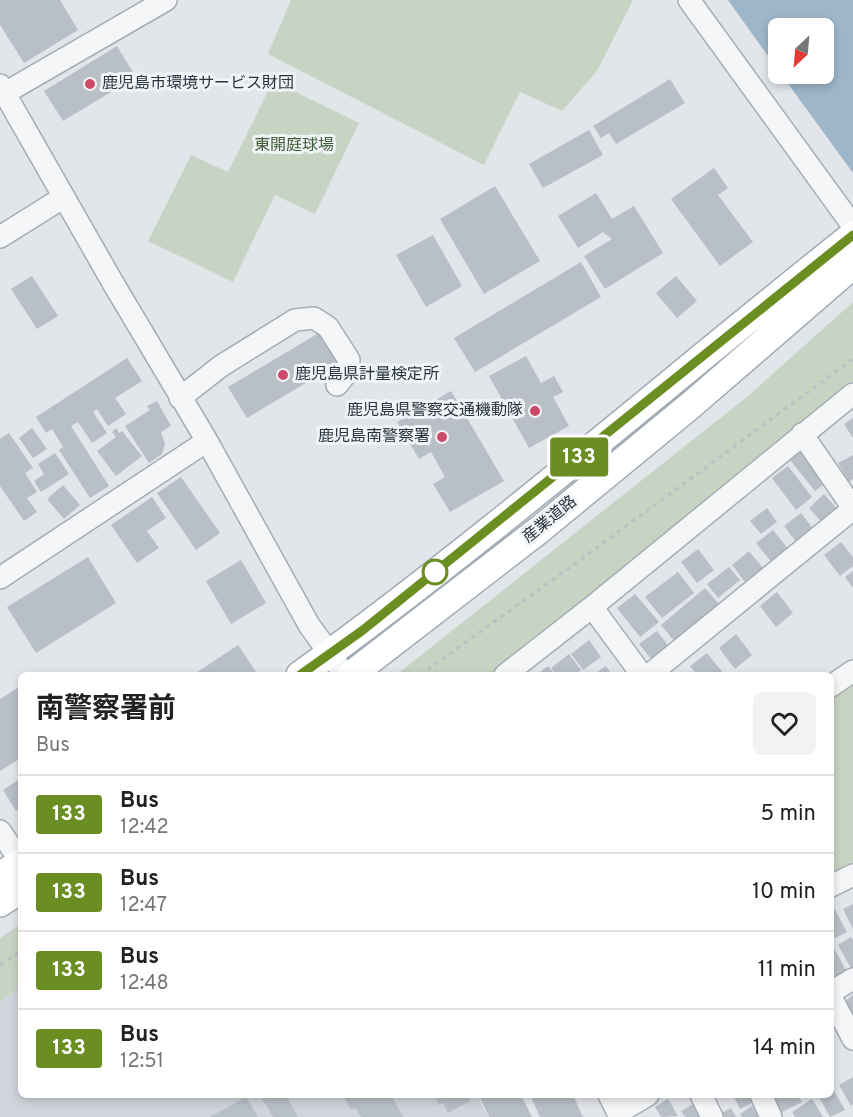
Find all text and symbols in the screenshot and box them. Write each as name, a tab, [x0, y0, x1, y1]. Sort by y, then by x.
north arrow	[768, 18, 834, 84]
map controls	[768, 18, 834, 84]
place label: 鹿児島市環境サービス財団	[102, 74, 294, 94]
marker: 鹿児島市環境サービス財団	[83, 77, 97, 91]
park label: 東開庭球場	[254, 136, 334, 156]
place label: 鹿児島県計量検定所	[295, 365, 439, 385]
marker: 鹿児島県計量検定所	[276, 368, 290, 382]
place label: 鹿児島県警察交通機動隊	[347, 401, 523, 421]
marker: 鹿児島県警察交通機動隊	[528, 404, 542, 418]
place label: 鹿児島南警察署	[318, 427, 430, 447]
marker: 鹿児島南警察署	[435, 430, 449, 444]
line badge: 133	[544, 438, 614, 476]
text: 133	[562, 444, 596, 471]
street label: 産業道路	[519, 492, 581, 548]
unlabelled marker	[422, 559, 448, 585]
text: 南警察署前	[36, 692, 176, 728]
button: heart	[753, 692, 816, 755]
text: Bus	[36, 733, 70, 759]
text: Bus	[120, 788, 159, 815]
text: 133	[52, 801, 86, 828]
text: 5 min	[761, 801, 816, 828]
text: 12:42	[120, 815, 169, 841]
text: Bus	[120, 866, 159, 893]
text: 133	[52, 879, 86, 906]
text: 10 min	[752, 879, 816, 906]
text: 12:47	[120, 893, 167, 919]
text: Bus	[120, 944, 159, 971]
text: 133	[52, 957, 86, 984]
text: 11 min	[758, 957, 816, 984]
text: 12:48	[120, 971, 169, 997]
text: Bus	[120, 1022, 159, 1049]
text: 133	[52, 1035, 86, 1062]
text: 14 min	[753, 1035, 816, 1062]
text: 12:51	[120, 1049, 164, 1075]

